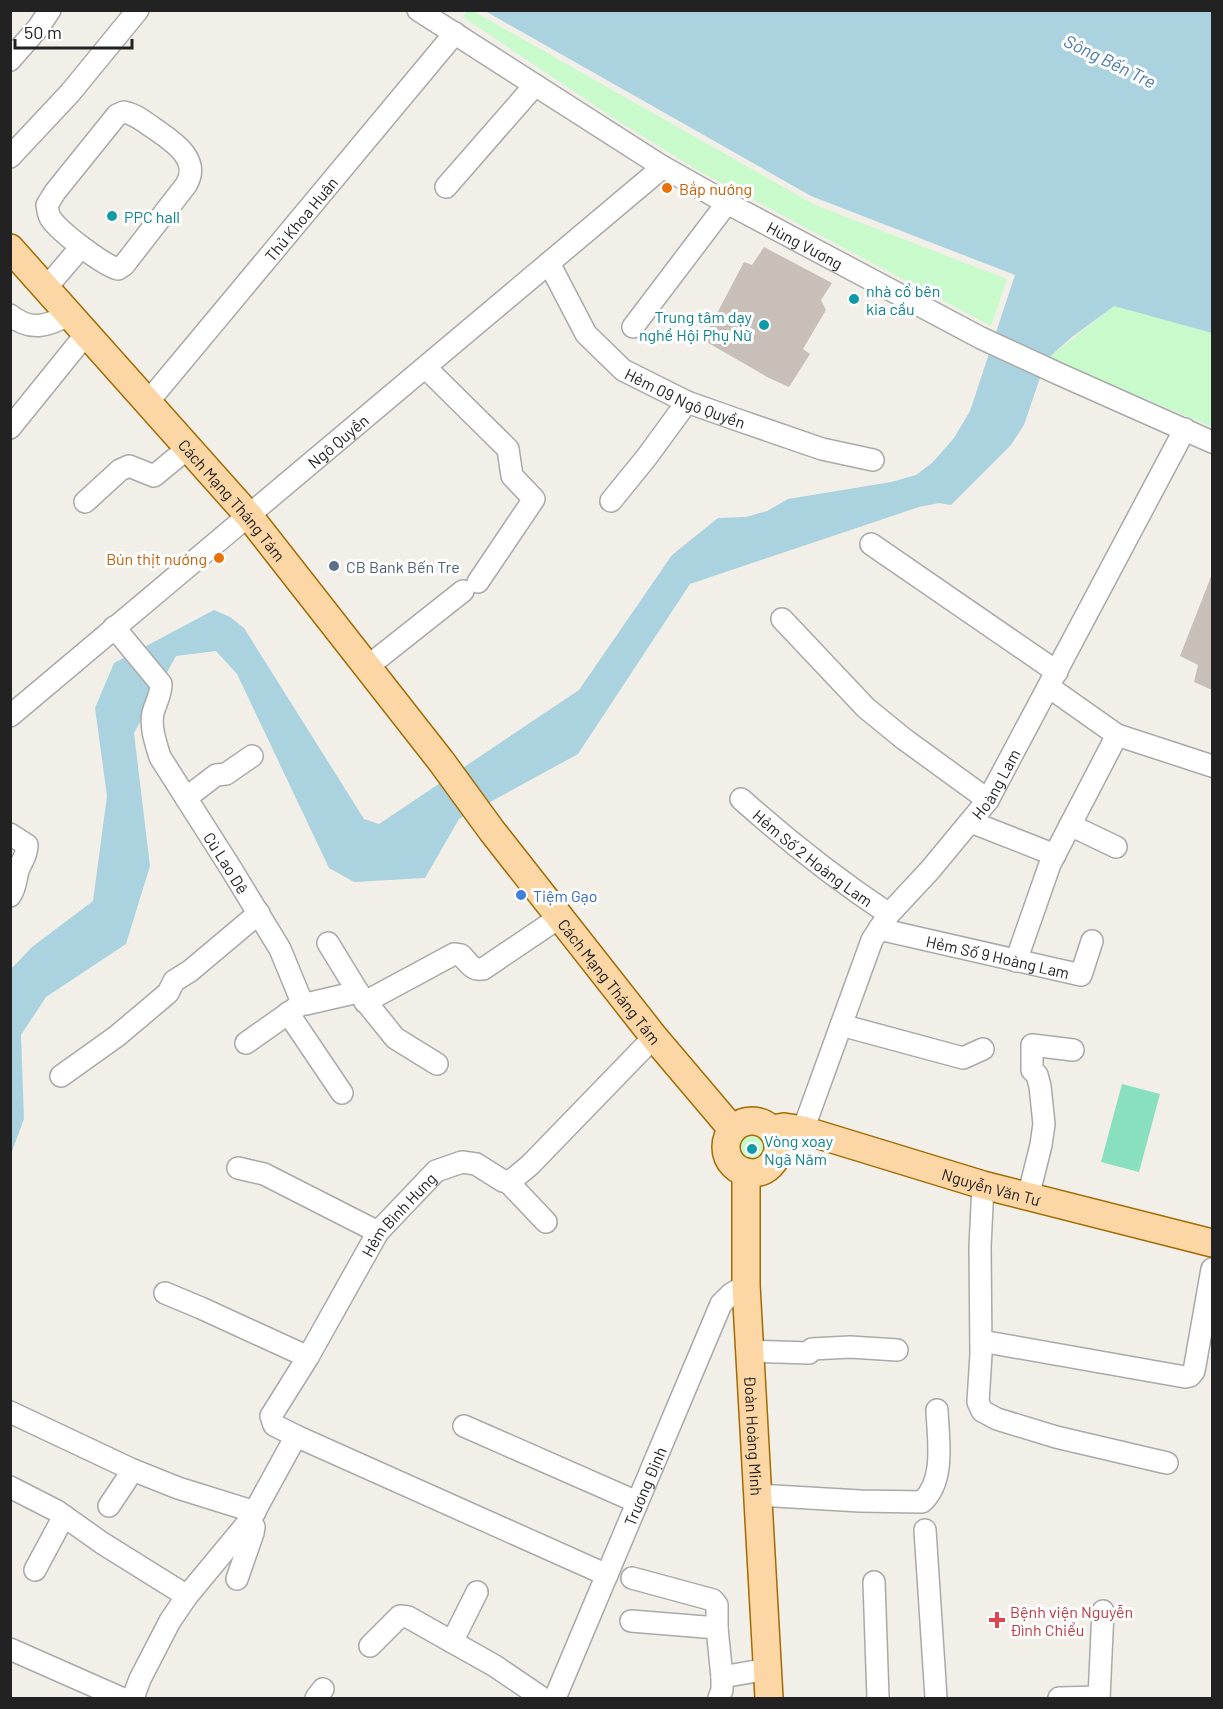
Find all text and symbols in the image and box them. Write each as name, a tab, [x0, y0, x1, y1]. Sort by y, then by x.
scale bar	[15, 12, 132, 50]
text: 50 m	[24, 21, 62, 43]
water label: Sông Bến Tre	[1060, 29, 1160, 93]
street label: Thủ Khoa Huân	[260, 173, 341, 265]
place label: Bắp nướng	[679, 179, 752, 198]
marker: Bắp nướng	[660, 181, 674, 195]
place label: PPC hall	[124, 207, 180, 226]
marker: PPC hall	[105, 209, 119, 223]
street label: Hùng Vương	[764, 217, 846, 272]
place label: nhà cổ bên kia cầu	[866, 281, 940, 318]
marker: nhà cổ bên kia cầu	[847, 292, 861, 306]
place label: Trung tâm dạy nghề Hội Phụ Nữ	[639, 307, 753, 344]
marker: Trung tâm dạy nghề Hội Phụ Nữ	[757, 318, 771, 332]
street label: Hẻm 09 Ngô Quyền	[622, 363, 748, 431]
street label: Ngô Quyền	[303, 410, 372, 471]
street label: Cách Mạng Tháng Tám	[175, 435, 290, 564]
place label: Bún thịt nướng	[106, 549, 207, 568]
marker: Bún thịt nướng	[212, 551, 226, 565]
place label: CB Bank Bến Tre	[346, 557, 460, 576]
marker: CB Bank Bến Tre	[327, 559, 341, 573]
street label: Hoàng Lam	[967, 745, 1023, 823]
street label: Hẻm Số 2 Hoàng Lam	[750, 805, 877, 910]
street label: Cù Lao Dê	[200, 828, 253, 897]
place label: Tiệm Gạo	[533, 886, 597, 905]
marker: Tiệm Gạo	[514, 888, 528, 902]
street label: Cách Mạng Tháng Tám	[555, 915, 665, 1048]
street label: Hẻm Số 9 Hoàng Lam	[924, 931, 1071, 982]
place label: Vòng xoay Ngã Năm	[764, 1131, 834, 1168]
marker: Vòng xoay Ngã Năm	[745, 1142, 759, 1156]
street label: Nguyễn Văn Tư	[940, 1164, 1043, 1209]
street label: Hẻm Bình Hưng	[357, 1168, 439, 1260]
street label: Đoàn Hoàng Minh	[742, 1375, 767, 1496]
street label: Trương Định	[619, 1444, 669, 1528]
place label: Bệnh viện Nguyễn Đình Chiểu	[1010, 1602, 1133, 1639]
marker: Bệnh viện Nguyễn Đình Chiểu	[988, 1611, 1006, 1629]

